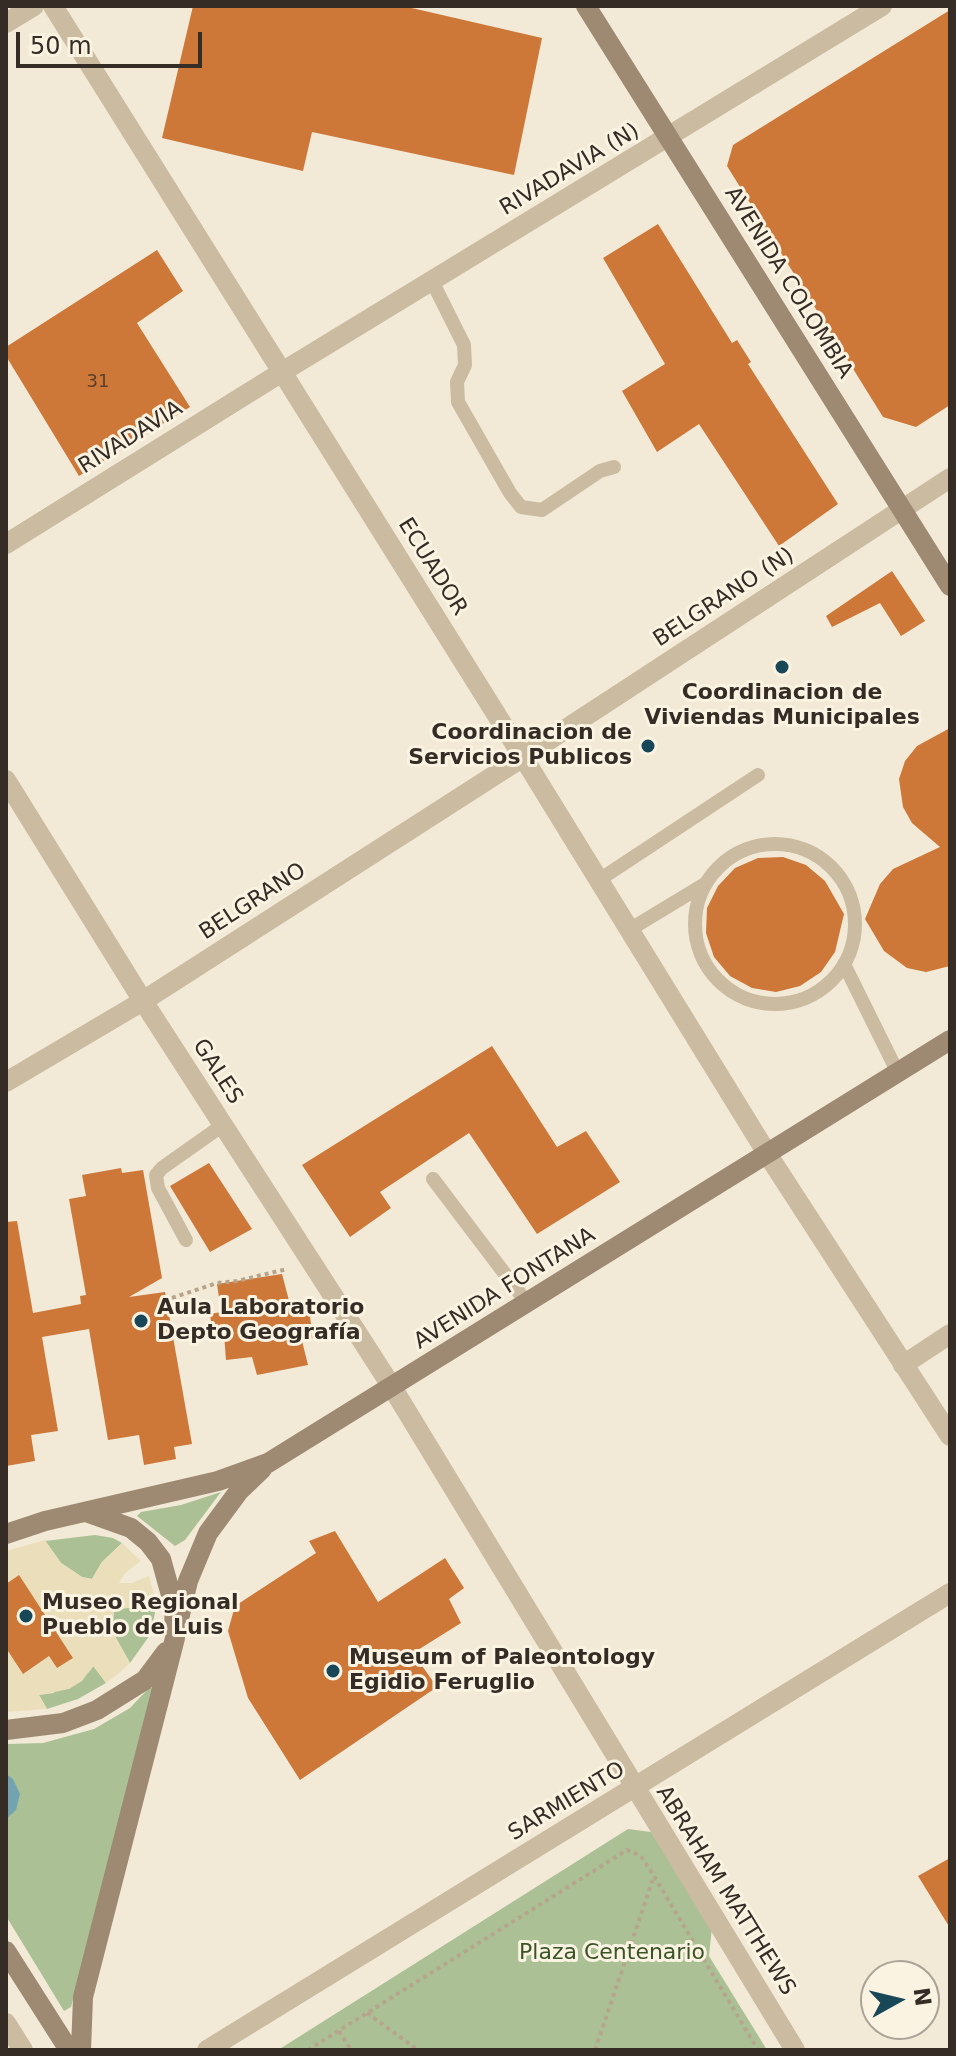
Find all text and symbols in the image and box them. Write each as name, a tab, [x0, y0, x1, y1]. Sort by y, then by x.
scale bar	[20, 16, 206, 66]
text: 50 m	[30, 32, 92, 60]
street label: RIVADAVIA (N)	[496, 118, 644, 222]
street label: AVENIDA COLOMBIA	[718, 182, 858, 384]
house number: 31	[87, 371, 109, 393]
street label: RIVADAVIA	[74, 396, 188, 480]
street label: ECUADOR	[392, 513, 472, 621]
street label: BELGRANO (N)	[649, 543, 799, 653]
marker: Coordinacion de Viviendas Municipales	[773, 658, 791, 676]
place label: Coordinacion de Viviendas Municipales	[644, 680, 920, 732]
place label: Coordinacion de Servicios Publicos	[408, 720, 632, 772]
marker: Coordinacion de Servicios Publicos	[639, 737, 657, 755]
street label: BELGRANO	[195, 858, 311, 946]
street label: GALES	[186, 1035, 248, 1109]
street label: AVENIDA FONTANA	[409, 1222, 601, 1356]
place label: Aula Laboratorio Depto Geografía	[157, 1295, 364, 1346]
marker: Aula Laboratorio Depto Geografía	[132, 1312, 150, 1330]
place label: Museo Regional Pueblo de Luis	[42, 1590, 239, 1642]
marker: Museo Regional Pueblo de Luis	[17, 1607, 35, 1625]
place label: Museum of Paleontology Egidio Feruglio	[349, 1645, 655, 1696]
marker: Museum of Paleontology Egidio Feruglio	[324, 1662, 342, 1680]
street label: SARMIENTO	[504, 1757, 630, 1847]
street label: ABRAHAM MATTHEWS	[650, 1781, 800, 2001]
park label: Plaza Centenario	[519, 1940, 705, 1966]
north arrow	[860, 1960, 940, 2040]
text: N	[909, 1986, 936, 2008]

